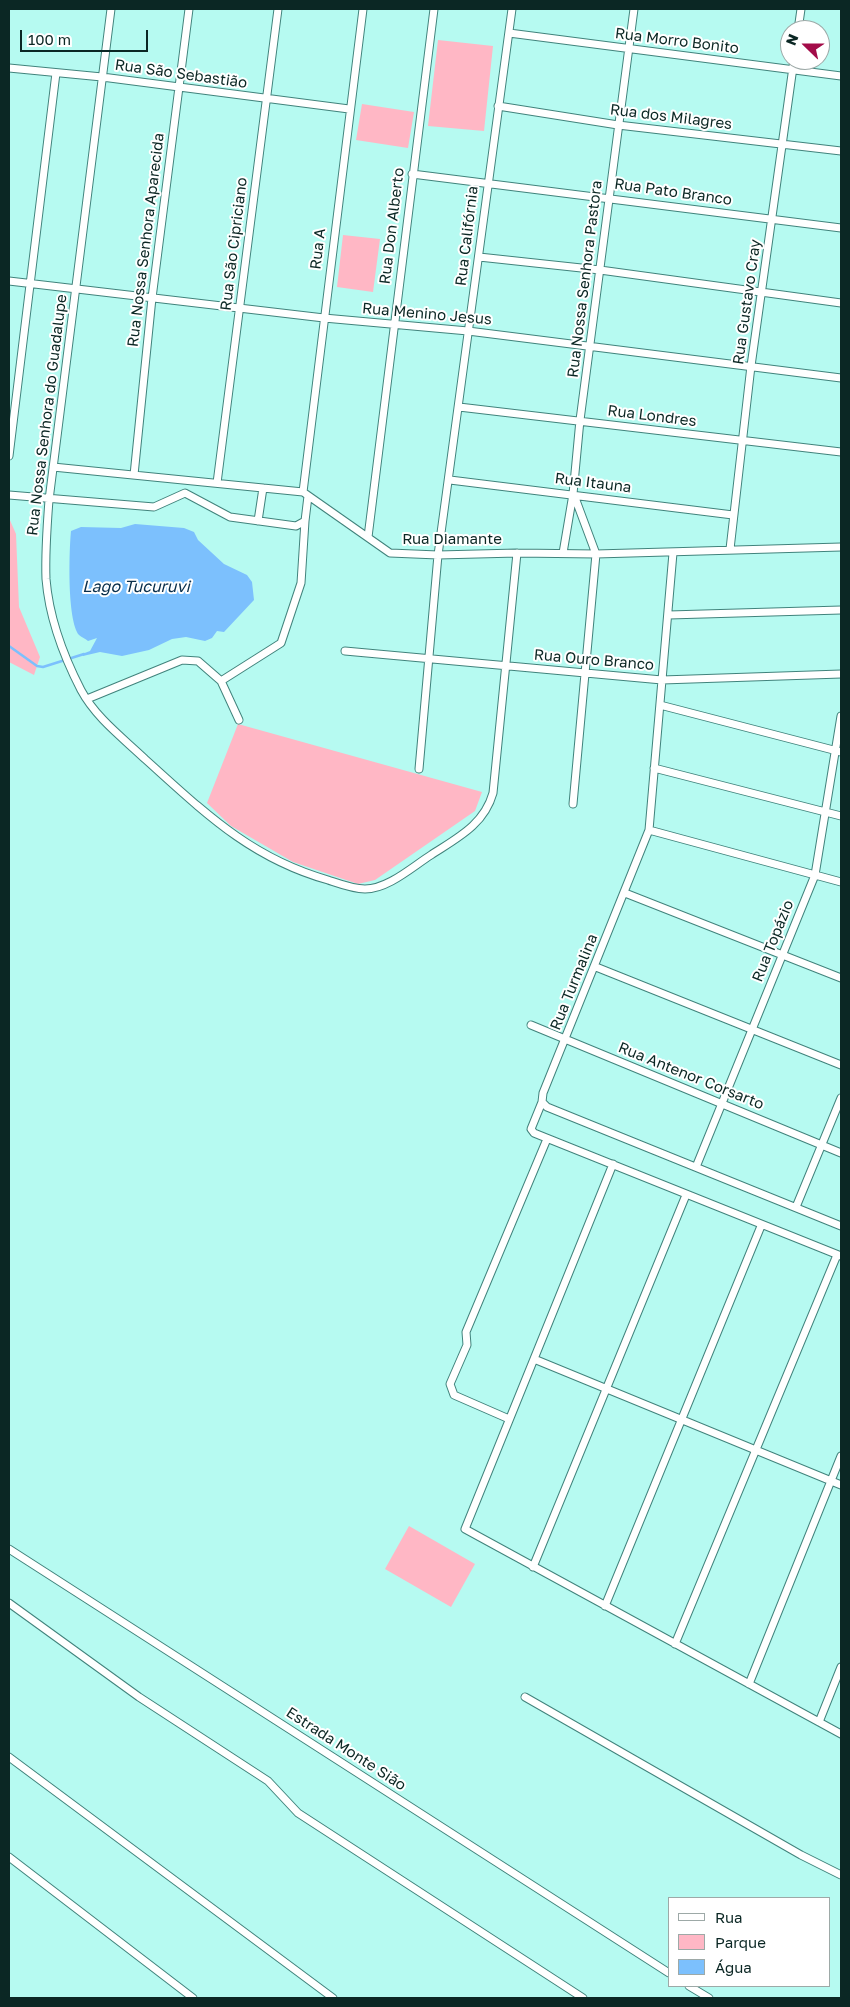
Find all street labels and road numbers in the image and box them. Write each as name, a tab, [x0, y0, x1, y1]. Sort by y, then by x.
street label: Rua Morro Bonito	[614, 24, 740, 58]
street label: Rua São Sebastião	[114, 56, 248, 92]
street label: Rua dos Milagres	[609, 101, 733, 133]
street label: Rua Nossa Senhora Aparecida	[124, 132, 168, 348]
street label: Rua Don Alberto	[376, 167, 408, 285]
street label: Rua Pato Branco	[613, 175, 733, 209]
street label: Rua São Cipriciano	[217, 176, 251, 312]
street label: Rua Nossa Senhora Pastora	[564, 179, 606, 379]
street label: Rua Califórnia	[452, 185, 482, 287]
street label: Rua A	[307, 227, 329, 271]
street label: Rua Gustavo Cray	[729, 238, 765, 366]
street label: Rua Nossa Senhora do Guadalupe	[23, 293, 71, 537]
street label: Rua Menino Jesus	[361, 299, 493, 329]
street label: Rua Londres	[607, 402, 697, 430]
street label: Rua Itauna	[554, 469, 632, 497]
street label: Rua Diamante	[402, 530, 502, 548]
street label: Rua Ouro Branco	[533, 646, 655, 674]
street label: Rua Topázio	[748, 898, 798, 984]
street label: Rua Turmalina	[546, 931, 602, 1033]
street label: Rua Antenor Corsarto	[616, 1039, 766, 1113]
street label: Estrada Monte Sião	[283, 1704, 409, 1794]

